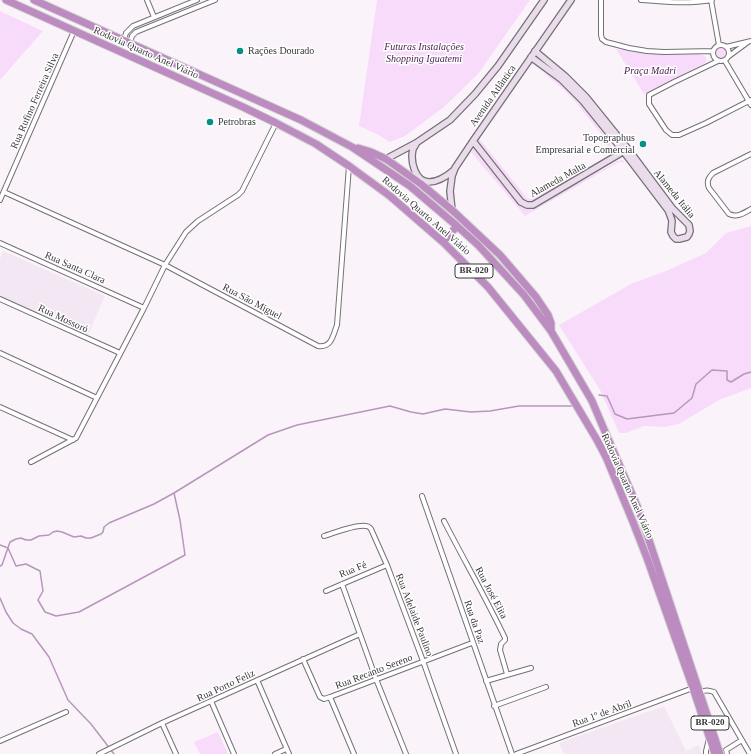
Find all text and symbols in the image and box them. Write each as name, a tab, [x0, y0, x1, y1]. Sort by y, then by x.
street label: Rodovia Quarto Anel Viário	[92, 24, 200, 82]
park label: Futuras Instalações Shopping Iguatemi	[384, 41, 464, 64]
place label: Rações Dourado	[248, 45, 314, 57]
marker: Rações Dourado	[235, 46, 245, 56]
street label: Rua Rufino Ferreira Silva	[8, 51, 62, 151]
street label: Avenida Atlântica	[467, 63, 519, 129]
park label: Praça Madri	[624, 65, 676, 77]
place label: Petrobras	[218, 116, 256, 128]
marker: Petrobras	[205, 117, 215, 127]
place label: Topographus Empresarial e Comercial	[536, 132, 635, 156]
marker: Topographus Empresarial e Comercial	[638, 139, 648, 149]
street label: Alameda Malta	[528, 160, 588, 200]
street label: Alameda Itália	[651, 167, 697, 221]
street label: Rodovia Quarto Anel Viário	[379, 174, 473, 258]
street label: Rua Santa Clara	[43, 249, 107, 287]
road number: BR-020	[455, 264, 493, 278]
street label: Rua São Miguel	[220, 281, 284, 323]
street label: Rua Mossoró	[36, 302, 90, 336]
street label: Rodovia Quarto Anel Viário	[598, 432, 656, 540]
street label: Rua Fé	[337, 559, 369, 581]
street label: Rua José Elita	[472, 565, 510, 621]
street label: Rua Adelaide Paulino	[393, 572, 435, 658]
street label: Rua da Paz	[461, 599, 487, 645]
street label: Rua Recanto Sereno	[334, 652, 414, 692]
street label: Rua Porto Feliz	[195, 667, 257, 705]
street label: Rua 1º de Abril	[571, 698, 633, 730]
road number: BR-020	[691, 716, 729, 730]

